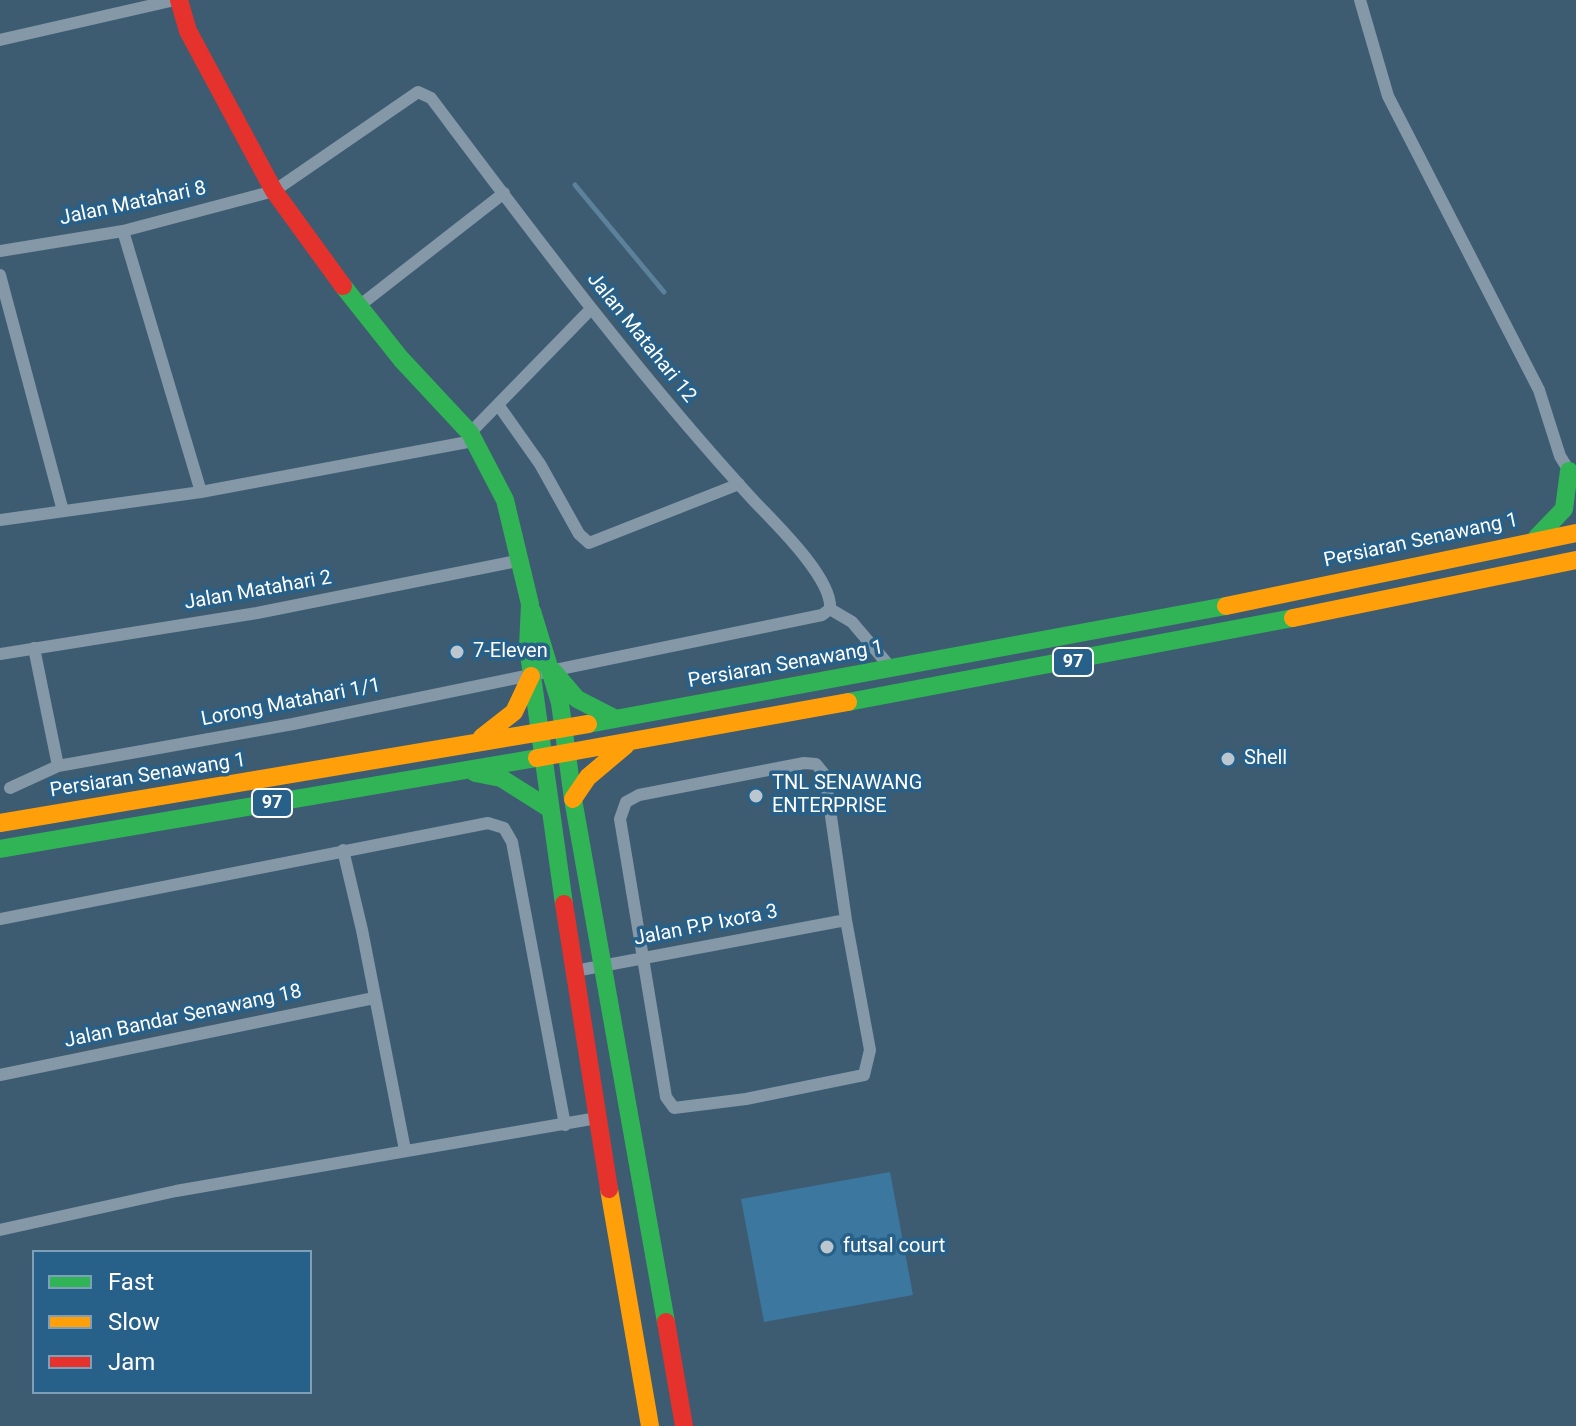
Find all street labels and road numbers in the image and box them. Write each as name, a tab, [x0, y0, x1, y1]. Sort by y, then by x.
street label: Jalan Matahari 8	[58, 177, 208, 231]
street label: Jalan Matahari 12	[581, 268, 701, 408]
street label: Persiaran Senawang 1	[1322, 509, 1520, 573]
street label: Jalan Matahari 2	[182, 566, 334, 616]
street label: Persiaran Senawang 1	[686, 636, 886, 694]
road number: 97	[1053, 648, 1093, 676]
street label: Lorong Matahari 1/1	[199, 674, 383, 732]
street label: Persiaran Senawang 1	[48, 749, 248, 803]
road number: 97	[252, 789, 292, 817]
street label: Jalan P.P Ixora 3	[632, 900, 780, 952]
street label: Jalan Bandar Senawang 18	[62, 980, 304, 1054]

